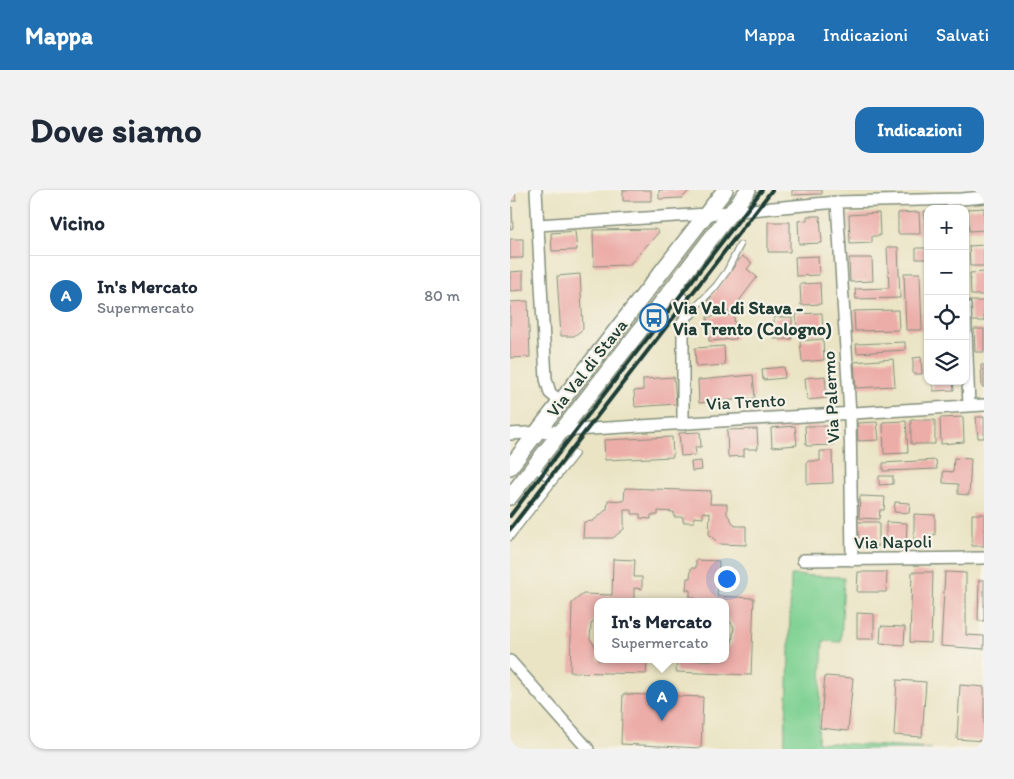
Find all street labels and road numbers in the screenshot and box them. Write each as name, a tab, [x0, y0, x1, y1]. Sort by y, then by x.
street label: Via Val di Stava	[542, 314, 633, 422]
street label: Via Palermo	[818, 350, 844, 444]
street label: Via Trento	[706, 389, 786, 415]
street label: Via Napoli	[854, 530, 932, 554]

